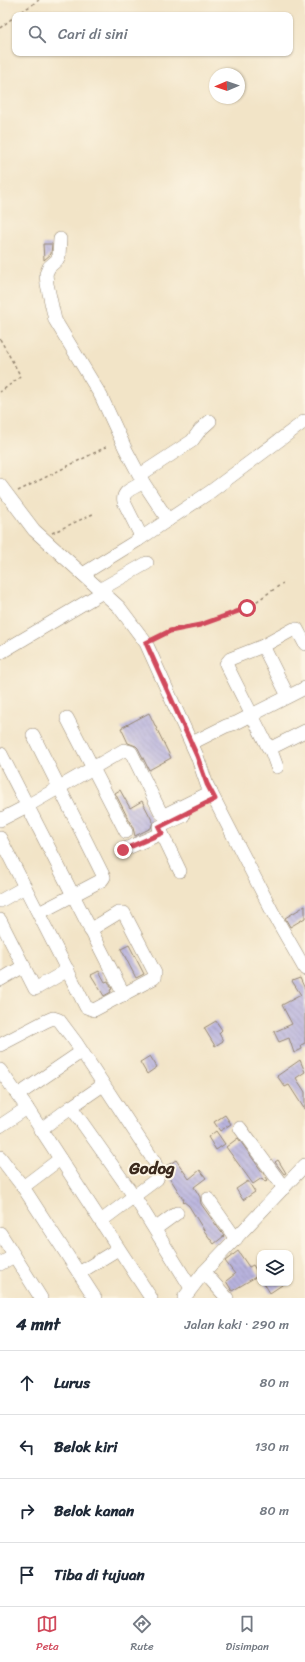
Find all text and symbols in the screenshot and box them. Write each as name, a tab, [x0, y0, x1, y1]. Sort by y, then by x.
search box	[12, 12, 293, 56]
text: Cari di sini	[58, 21, 128, 47]
icon: search	[26, 23, 48, 45]
north arrow	[209, 68, 245, 104]
route start	[238, 599, 256, 617]
route end	[114, 841, 132, 859]
district label: Godog	[128, 1153, 175, 1183]
map controls	[257, 1250, 293, 1286]
button: layers	[257, 1250, 293, 1286]
text: 4 mnt	[16, 1309, 60, 1339]
text: Jalan kaki · 290 m	[185, 1313, 289, 1336]
text: Lurus	[54, 1370, 90, 1396]
text: 80 m	[260, 1371, 289, 1394]
icon: ahead	[16, 1372, 38, 1394]
text: Belok kiri	[54, 1434, 117, 1460]
text: 130 m	[255, 1435, 289, 1458]
icon: left	[16, 1436, 38, 1458]
text: Belok kanan	[54, 1498, 134, 1524]
text: 80 m	[260, 1499, 289, 1522]
icon: right	[16, 1500, 38, 1522]
text: Tiba di tujuan	[54, 1562, 145, 1588]
icon: arrive	[16, 1564, 38, 1586]
tab: Peta	[36, 1613, 59, 1656]
tab: Rute	[131, 1613, 154, 1656]
tab: Disimpan	[226, 1613, 269, 1656]

